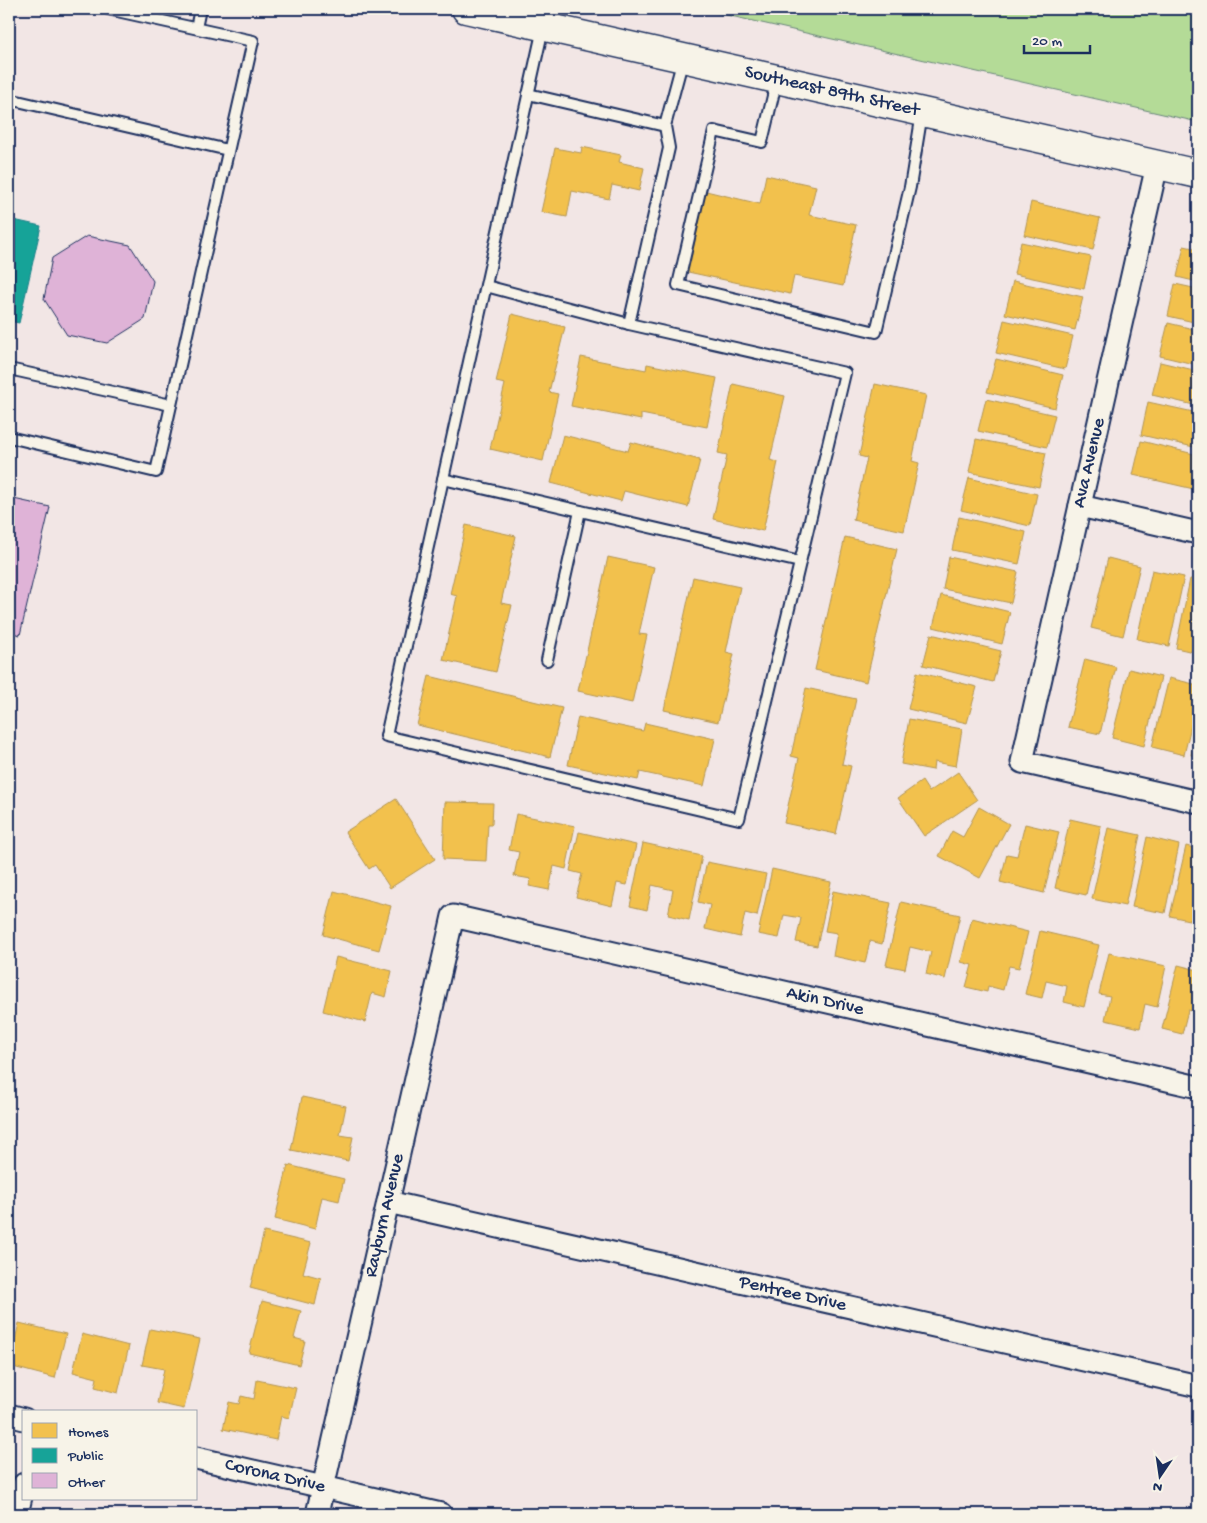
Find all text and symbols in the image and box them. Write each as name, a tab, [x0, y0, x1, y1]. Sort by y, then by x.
scale bar	[1024, 22, 1091, 54]
text: 20 m	[1032, 33, 1062, 51]
street label: Southeast 89th Street	[742, 61, 924, 123]
street label: Ava Avenue	[1068, 416, 1112, 510]
street label: Akin Drive	[784, 981, 866, 1021]
street label: Rayburn Avenue	[360, 1151, 410, 1280]
street label: Pentree Drive	[736, 1270, 849, 1317]
legend	[22, 1410, 198, 1500]
text: Homes	[68, 1424, 109, 1442]
text: Public	[67, 1448, 104, 1466]
north arrow	[1134, 1450, 1184, 1500]
street label: Corona Drive	[223, 1453, 328, 1499]
text: Other	[68, 1474, 106, 1492]
text: N	[1151, 1477, 1164, 1496]

